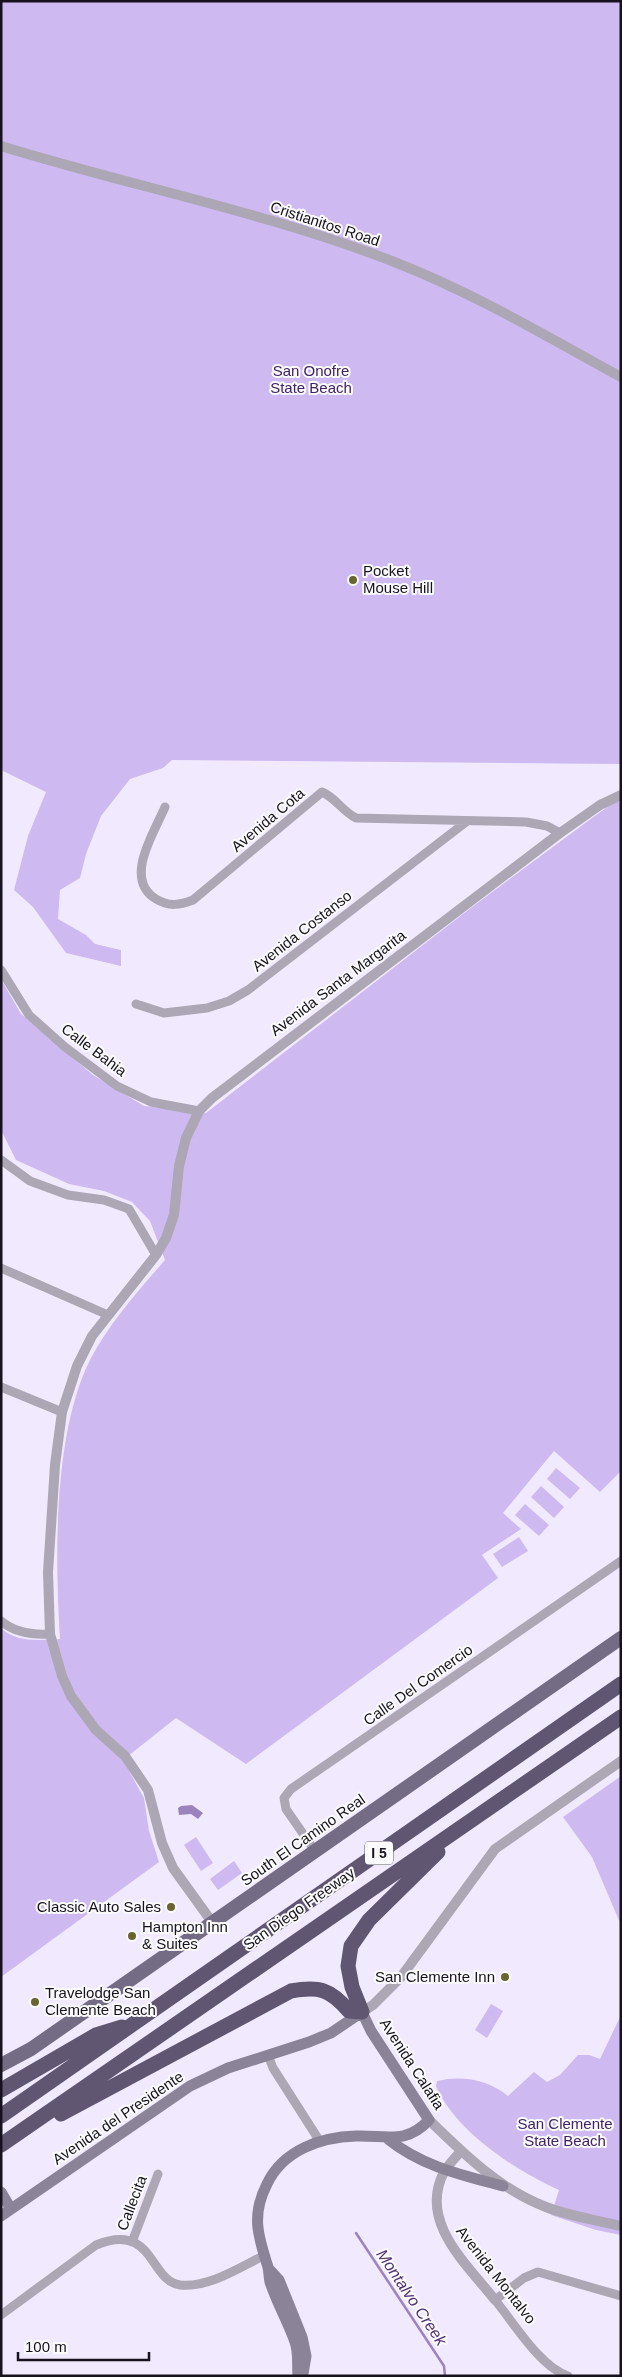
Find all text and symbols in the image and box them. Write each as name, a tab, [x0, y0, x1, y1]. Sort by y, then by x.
street label: Cristianitos Road	[268, 198, 382, 249]
park label: San Onofre State Beach	[270, 362, 352, 396]
place label: Pocket Mouse Hill	[363, 562, 433, 596]
marker: Pocket Mouse Hill	[347, 574, 359, 586]
street label: Avenida Cota	[228, 784, 308, 855]
street label: Avenida Costanso	[249, 887, 355, 975]
street label: Avenida Santa Margarita	[267, 926, 409, 1039]
street label: Calle Bahia	[59, 1020, 131, 1080]
street label: Calle Del Comercio	[360, 1641, 476, 1729]
street label: South El Camino Real	[237, 1790, 368, 1889]
road number: I 5	[365, 1842, 393, 1865]
street label: San Diego Freeway	[240, 1864, 358, 1953]
place label: Classic Auto Sales	[37, 1898, 161, 1915]
marker: Classic Auto Sales	[165, 1901, 177, 1913]
place label: Hampton Inn & Suites	[142, 1918, 228, 1952]
marker: Hampton Inn & Suites	[126, 1930, 138, 1942]
place label: San Clemente Inn	[375, 1968, 495, 1985]
marker: San Clemente Inn	[499, 1971, 511, 1983]
place label: Travelodge San Clemente Beach	[45, 1984, 156, 2018]
marker: Travelodge San Clemente Beach	[29, 1996, 41, 2008]
street label: Avenida Calafia	[377, 2015, 448, 2113]
street label: Avenida del Presidente	[49, 2067, 186, 2168]
park label: San Clemente State Beach	[517, 2115, 613, 2149]
street label: Callecita	[113, 2172, 150, 2233]
street label: Avenida Montalvo	[453, 2223, 540, 2327]
water label: Montalvo Creek	[373, 2246, 451, 2349]
scale bar	[18, 2330, 149, 2362]
text: 100 m	[25, 2338, 67, 2355]

